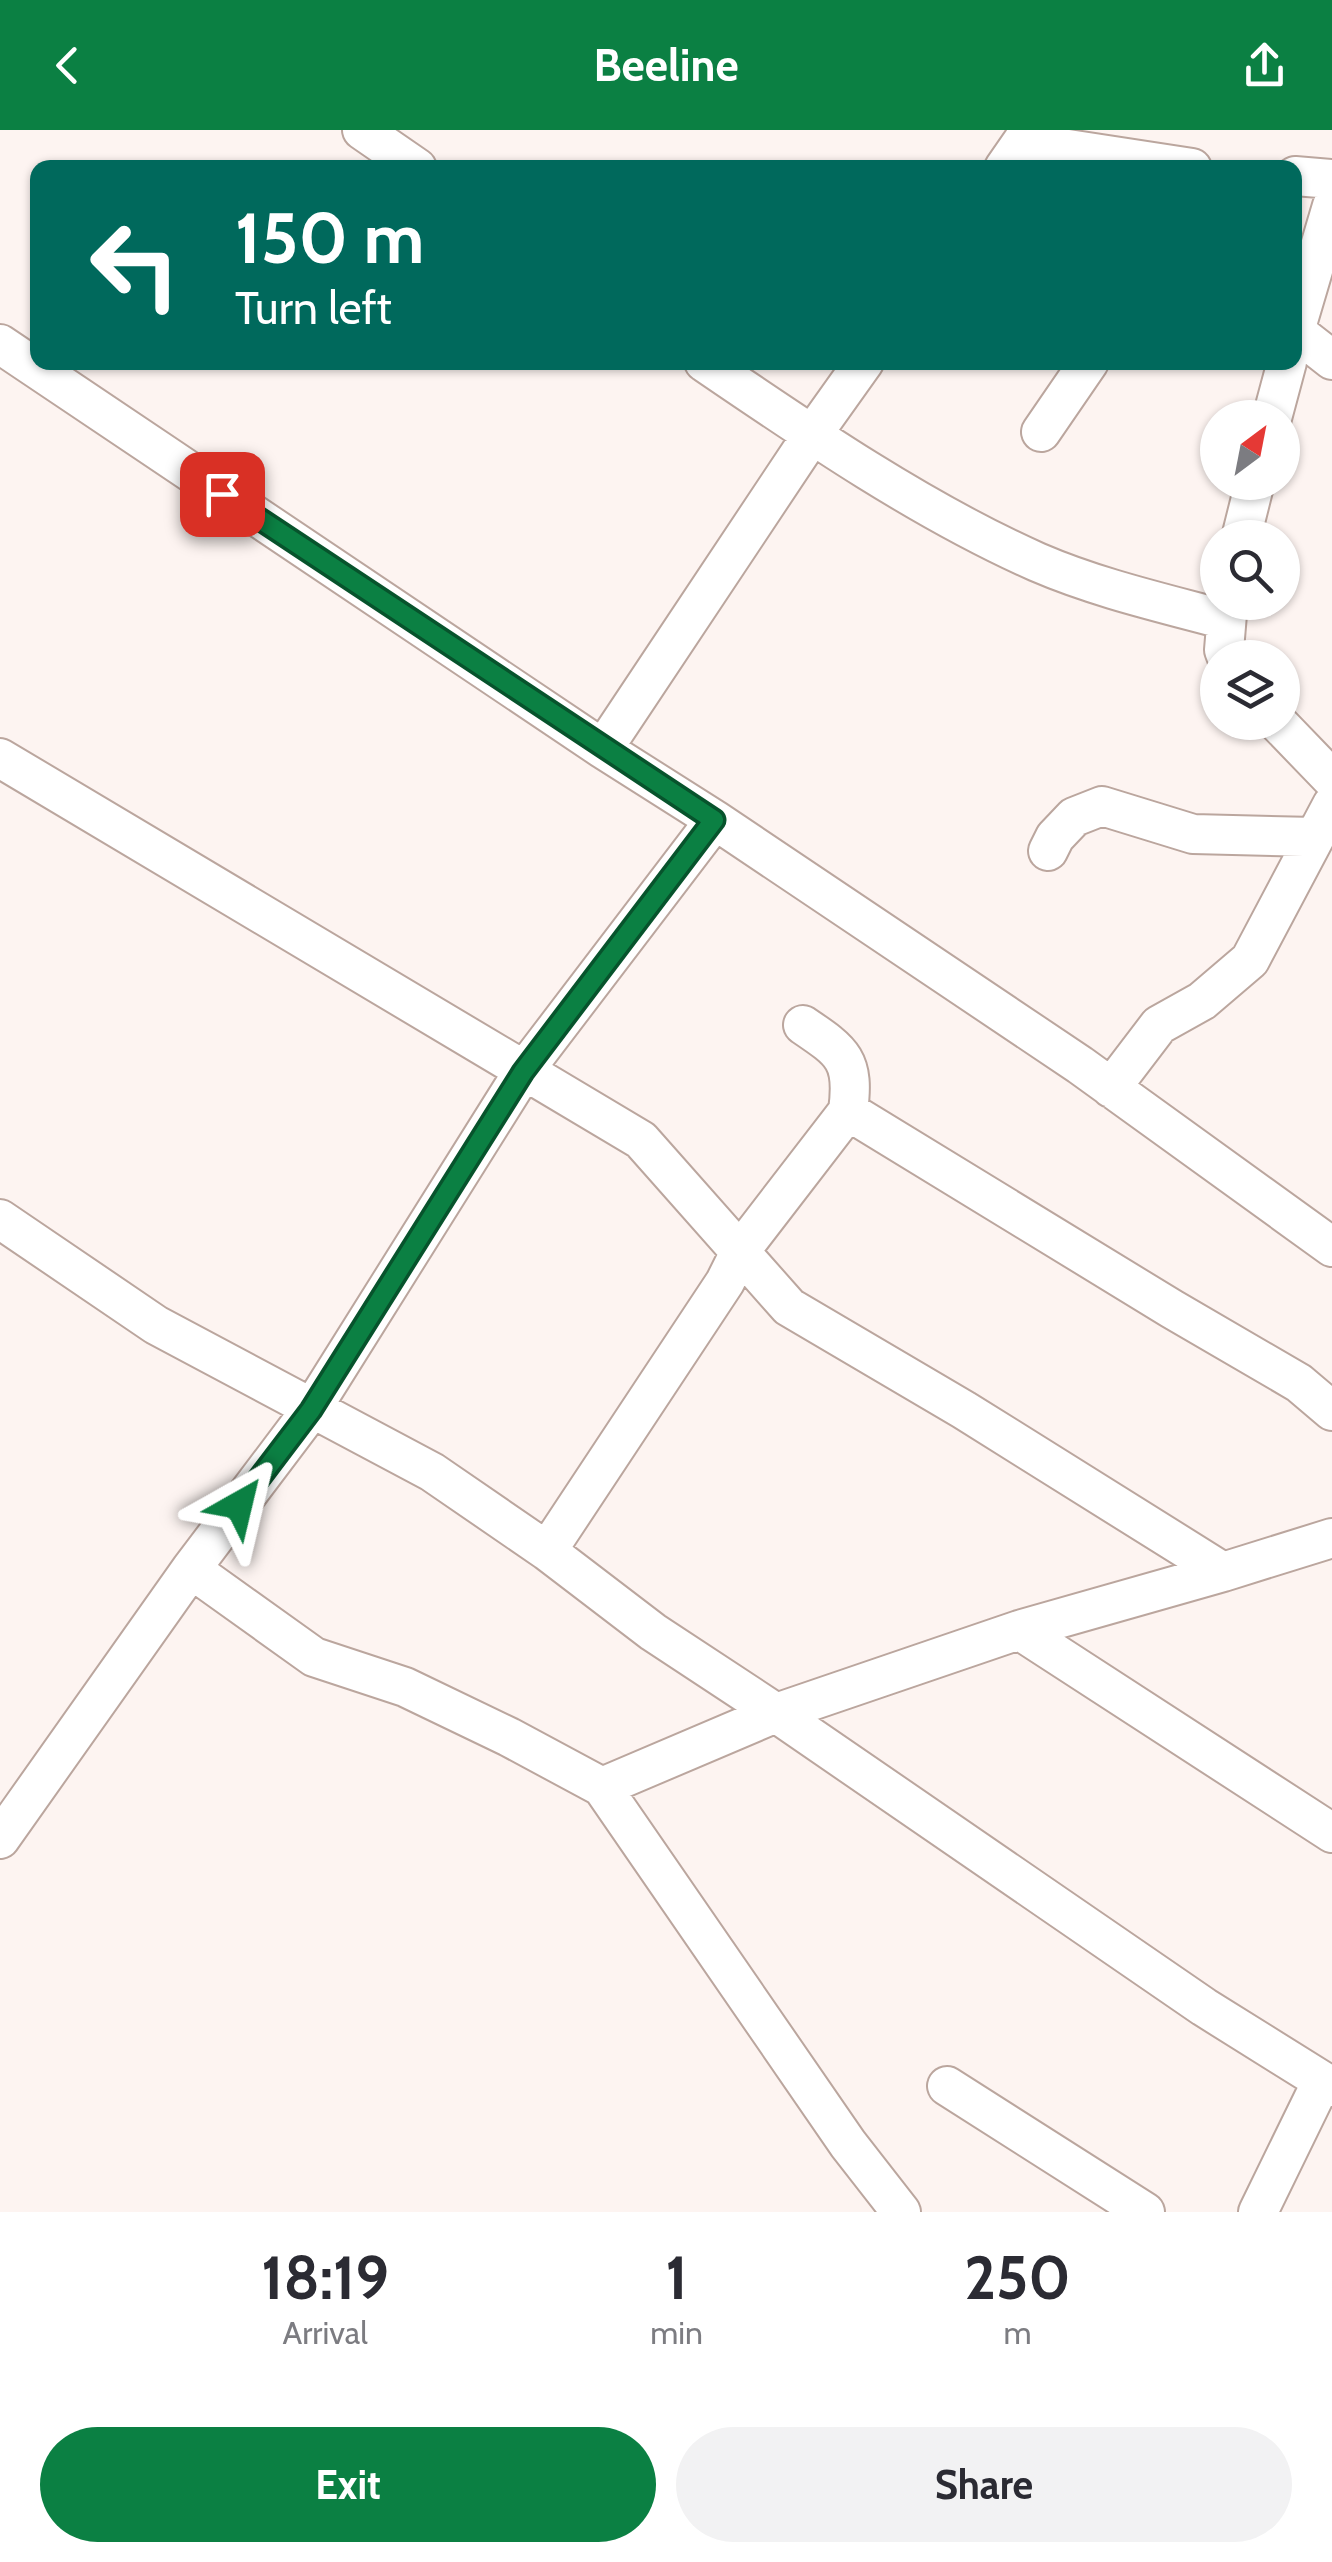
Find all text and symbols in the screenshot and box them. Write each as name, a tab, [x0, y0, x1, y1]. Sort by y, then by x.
icon: back	[40, 38, 95, 93]
text: Beeline	[593, 38, 739, 92]
icon: share	[1237, 38, 1292, 93]
text: 150 m	[235, 195, 424, 281]
icon: left	[70, 200, 200, 330]
text: Turn left	[235, 281, 392, 335]
north arrow	[1200, 400, 1300, 500]
map controls	[1200, 400, 1300, 740]
pin	[180, 452, 265, 537]
icon: arrive	[195, 467, 250, 522]
button: search	[1200, 520, 1300, 620]
button: layers	[1200, 640, 1300, 740]
position arrow	[187, 1453, 291, 1557]
text: 18:19	[261, 2241, 389, 2314]
text: 1	[666, 2241, 688, 2314]
text: 250	[964, 2241, 1071, 2314]
text: Arrival	[283, 2313, 368, 2352]
text: min	[650, 2313, 703, 2352]
text: m	[1003, 2313, 1032, 2352]
button: Exit	[40, 2427, 656, 2542]
button: Share	[676, 2427, 1292, 2542]

